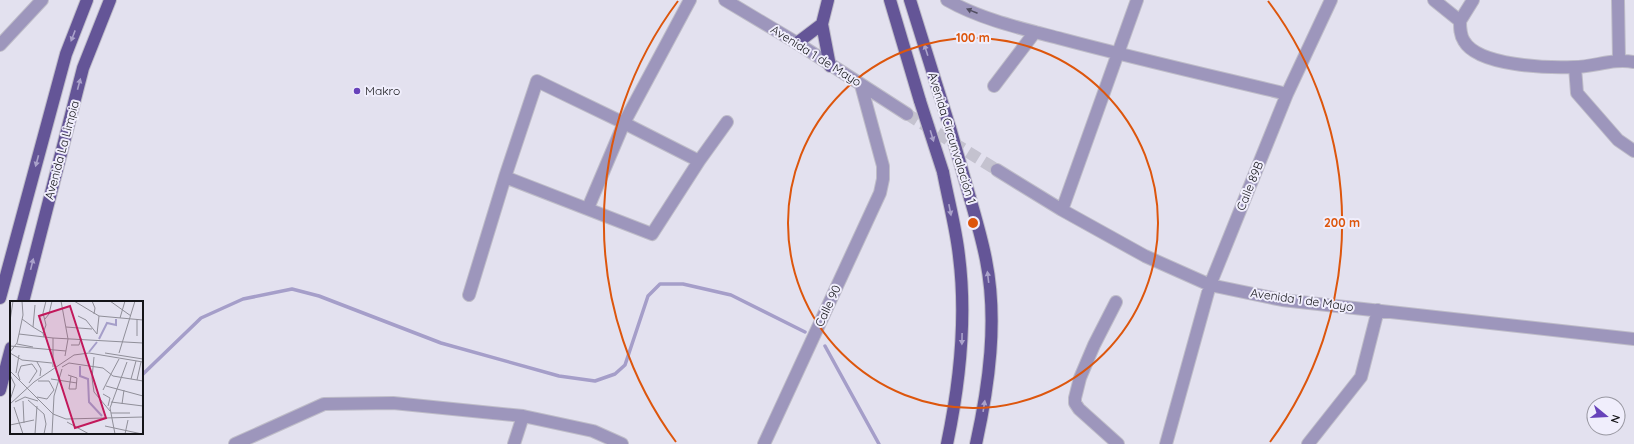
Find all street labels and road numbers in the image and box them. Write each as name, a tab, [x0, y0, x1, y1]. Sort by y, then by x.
street label: Avenida 1 de Mayo	[768, 22, 864, 90]
street label: Avenida Circunvalación 1	[925, 70, 980, 205]
street label: Avenida La Limpia	[41, 99, 82, 201]
street label: Calle 89B	[1233, 159, 1266, 213]
street label: Calle 90	[811, 282, 844, 329]
street label: Avenida 1 de Mayo	[1249, 285, 1355, 314]

